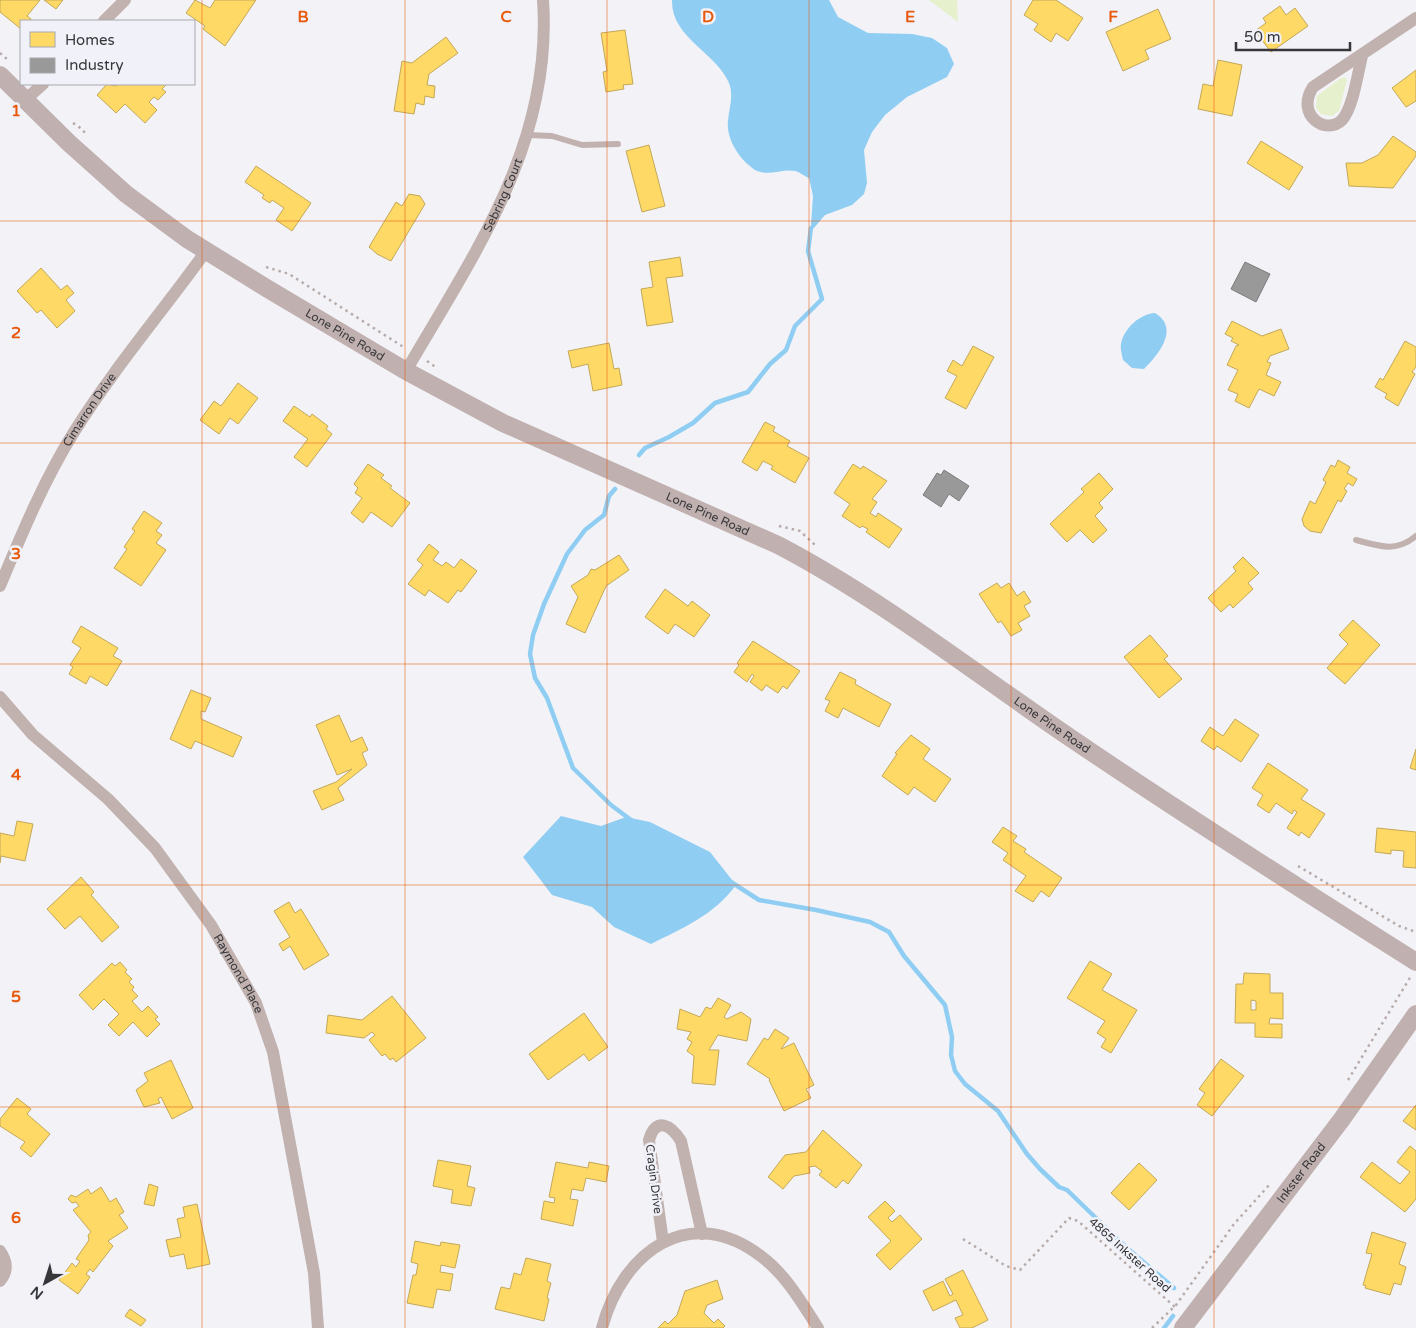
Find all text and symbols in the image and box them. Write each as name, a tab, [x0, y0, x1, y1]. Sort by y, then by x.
text: B	[297, 7, 309, 27]
text: C	[500, 7, 512, 27]
text: D	[702, 7, 714, 27]
text: E	[905, 7, 915, 27]
text: F	[1108, 7, 1118, 27]
legend	[20, 20, 195, 85]
scale bar	[1236, 20, 1350, 52]
text: 50 m	[1244, 28, 1281, 46]
text: Homes	[65, 31, 115, 49]
text: Industry	[65, 56, 124, 74]
text: 1	[11, 101, 21, 121]
street label: Sebring Court	[480, 156, 525, 234]
street label: Lone Pine Road	[303, 306, 387, 364]
text: 2	[11, 323, 21, 343]
street label: Cimarron Drive	[60, 370, 119, 449]
street label: Lone Pine Road	[664, 489, 752, 538]
text: 3	[11, 544, 21, 564]
street label: Lone Pine Road	[1011, 694, 1093, 756]
text: 4	[11, 765, 21, 785]
street label: Raymond Place	[211, 931, 266, 1015]
text: 5	[11, 987, 21, 1007]
street label: Inkster Road	[1274, 1140, 1328, 1206]
street label: Cragin Drive	[643, 1143, 665, 1215]
text: 6	[11, 1208, 21, 1228]
street label: 4865 Inkster Road	[1086, 1215, 1174, 1295]
north arrow	[20, 1258, 70, 1308]
text: N	[27, 1283, 47, 1303]

